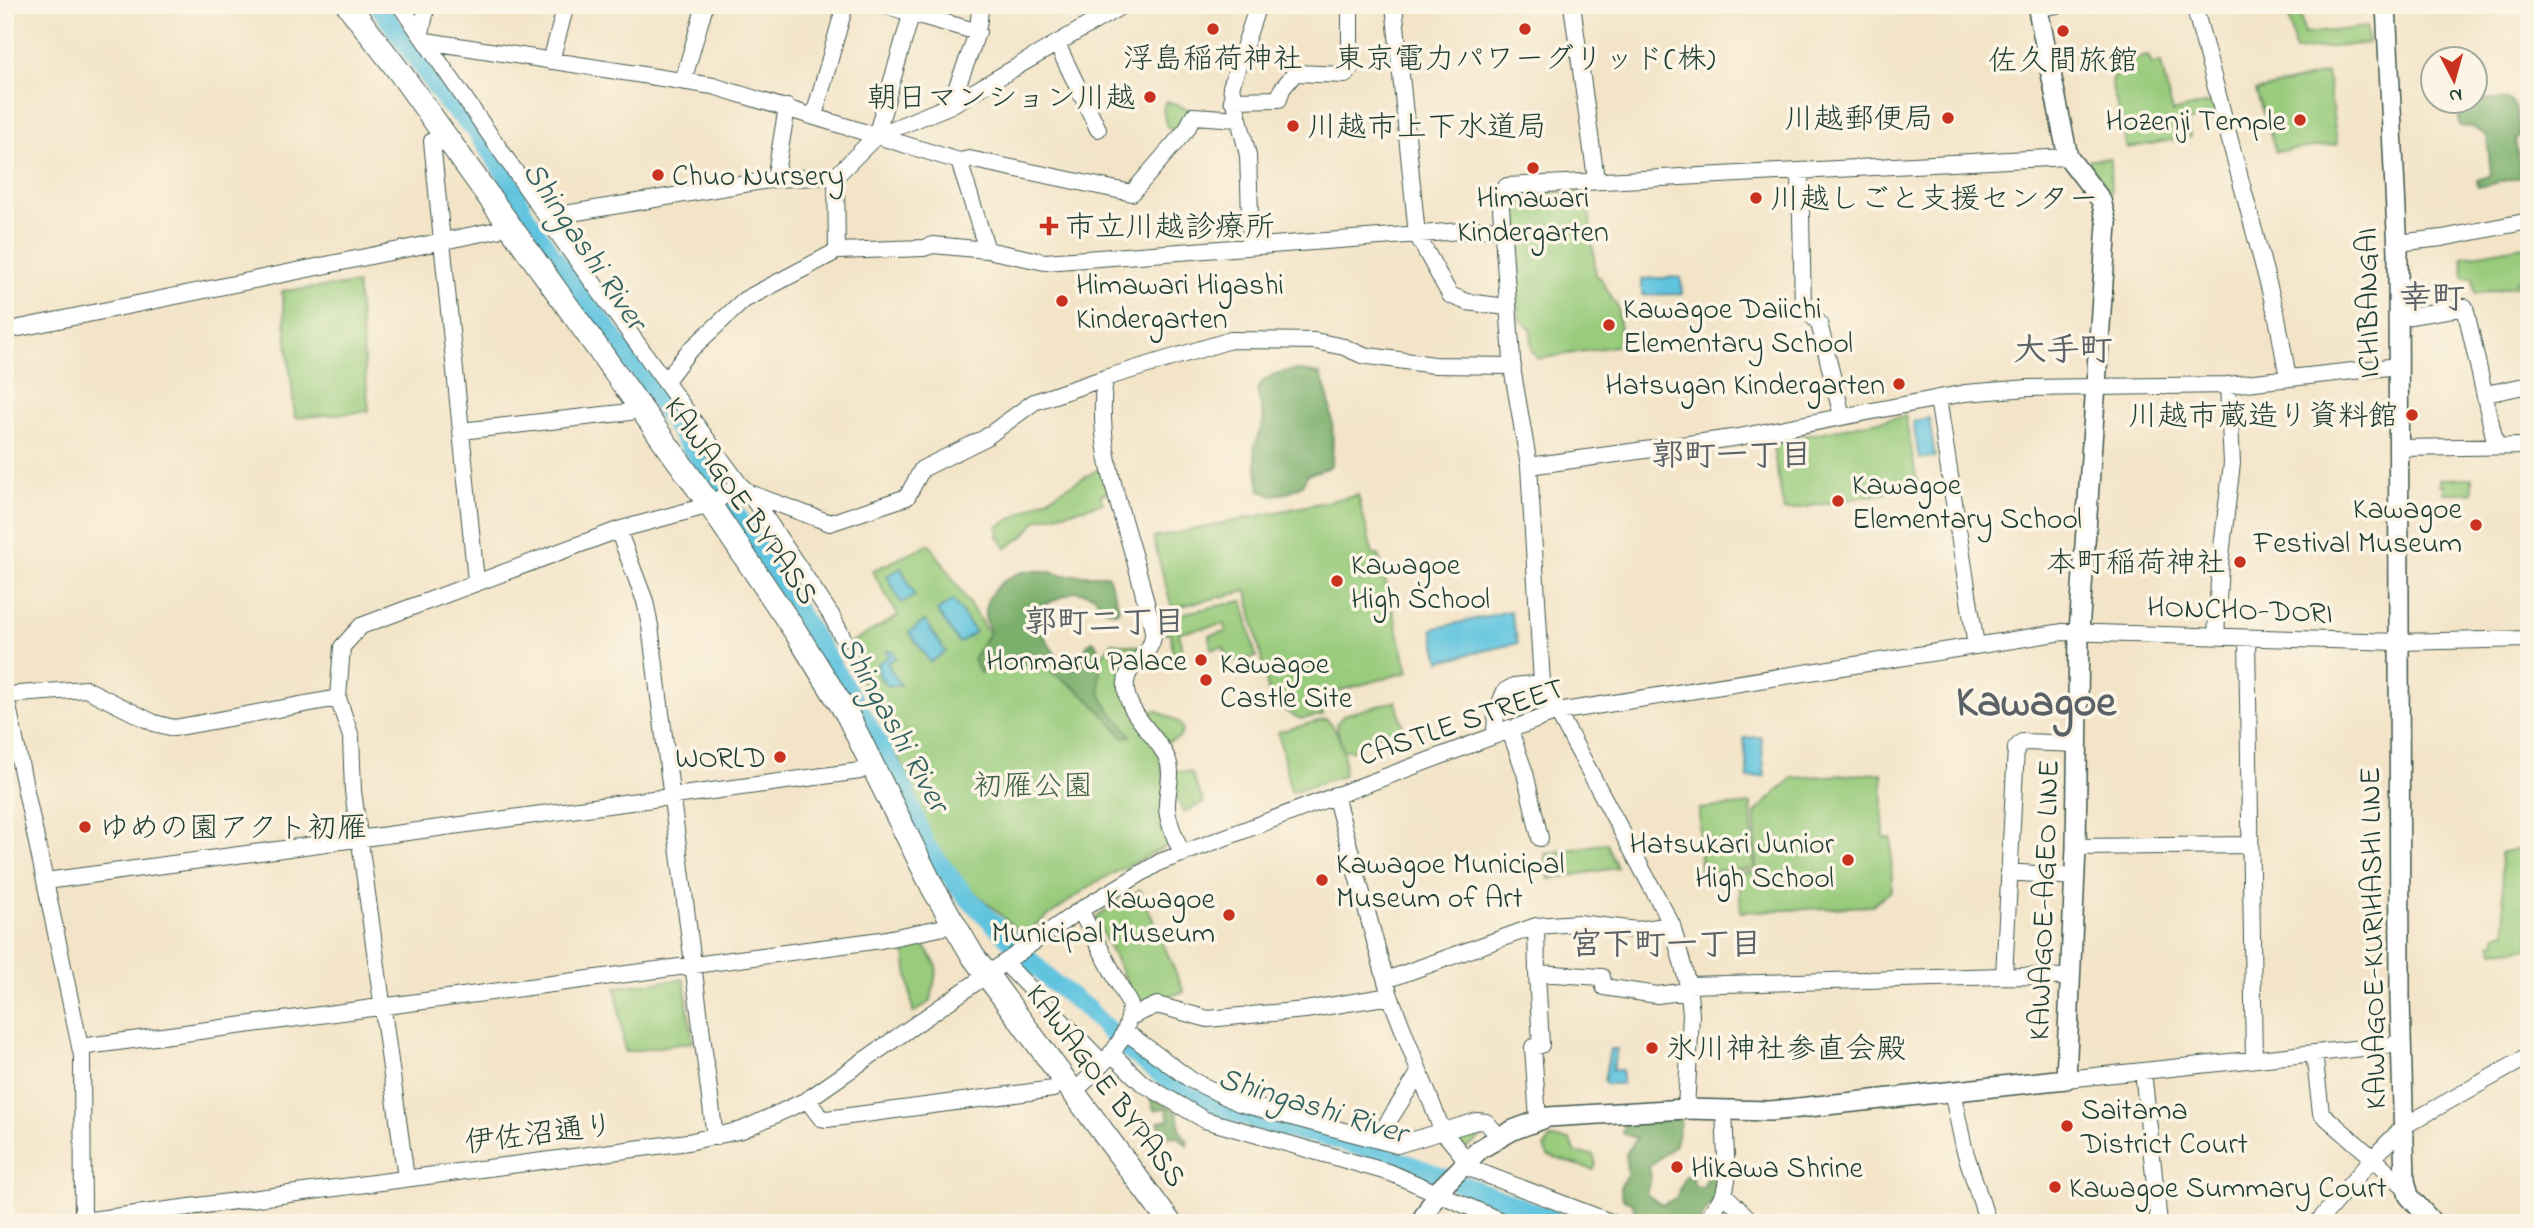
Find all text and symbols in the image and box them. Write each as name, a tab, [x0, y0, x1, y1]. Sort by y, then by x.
marker: 浮島稲荷神社	[1205, 21, 1221, 37]
marker: 東京電力パワーグリッド(株)	[1517, 21, 1533, 37]
marker: 佐久間旅館	[2055, 23, 2071, 39]
place label: 浮島稲荷神社	[1123, 39, 1303, 83]
place label: 東京電力パワーグリッド(株)	[1335, 39, 1716, 83]
place label: 佐久間旅館	[1988, 41, 2138, 85]
north arrow	[2418, 46, 2488, 116]
place label: 朝日マンション川越	[867, 78, 1136, 122]
text: N	[2448, 80, 2463, 109]
marker: 朝日マンション川越	[1142, 89, 1158, 105]
place label: 川越郵便局	[1784, 99, 1934, 143]
place label: Hozenji Temple	[2105, 101, 2287, 145]
place label: 川越市上下水道局	[1307, 107, 1547, 151]
marker: 川越郵便局	[1940, 110, 1956, 126]
marker: Hozenji Temple	[2292, 112, 2308, 128]
marker: 川越市上下水道局	[1285, 118, 1301, 134]
water label: Shingashi River	[509, 153, 659, 344]
place label: Chuo Nursery	[672, 156, 844, 200]
marker: Himawari Kindergarten	[1525, 160, 1541, 176]
marker: Chuo Nursery	[650, 167, 666, 183]
place label: Himawari Kindergarten	[1457, 178, 1609, 256]
place label: 川越しごと支援センター	[1770, 179, 2099, 223]
marker: 川越しごと支援センター	[1748, 190, 1764, 206]
place label: 市立川越診療所	[1065, 207, 1275, 251]
marker: 市立川越診療所	[1039, 216, 1059, 236]
street label: ICHIBANGAI	[2347, 227, 2393, 379]
place label: Himawari Higashi Kindergarten	[1076, 265, 1284, 343]
district label: 幸町	[2399, 276, 2465, 324]
place label: Kawagoe Daiichi Elementary School	[1623, 289, 1853, 367]
marker: Himawari Higashi Kindergarten	[1054, 293, 1070, 309]
marker: Kawagoe Daiichi Elementary School	[1601, 317, 1617, 333]
district label: 大手町	[2014, 328, 2113, 376]
place label: Hatsugan Kindergarten	[1605, 365, 1885, 409]
marker: Hatsugan Kindergarten	[1891, 376, 1907, 392]
street label: KAWAGOE BYPASS	[651, 389, 828, 615]
place label: 川越市蔵造り資料館	[2128, 396, 2398, 440]
marker: 川越市蔵造り資料館	[2404, 407, 2420, 423]
district label: 郭町一丁目	[1652, 434, 1812, 481]
place label: Kawagoe Elementary School	[1852, 465, 2082, 543]
place label: Kawagoe Festival Museum	[2253, 489, 2463, 567]
marker: Kawagoe Elementary School	[1830, 493, 1846, 509]
marker: Kawagoe Festival Museum	[2468, 517, 2484, 533]
place label: 本町稲荷神社	[2046, 543, 2226, 587]
place label: Kawagoe High School	[1351, 545, 1490, 623]
marker: 本町稲荷神社	[2232, 554, 2248, 570]
marker: Kawagoe High School	[1329, 573, 1345, 589]
street label: HONCHO-DORI	[2146, 587, 2334, 637]
district label: 郭町二丁目	[1025, 601, 1185, 648]
water label: Shingashi River	[824, 628, 962, 825]
place label: Honmaru Palace	[986, 641, 1188, 685]
place label: Kawagoe Castle Site	[1220, 644, 1353, 722]
marker: Honmaru Palace	[1193, 652, 1209, 668]
street label: CASTLE STREET	[1353, 668, 1571, 780]
marker: Kawagoe Castle Site	[1198, 672, 1214, 688]
district label: Kawagoe	[1956, 672, 2117, 737]
place label: WORLD	[675, 738, 766, 782]
marker: WORLD	[772, 749, 788, 765]
street label: KAWAGOE-AGEO LINE	[2019, 759, 2073, 1041]
park label: 初雁公園	[973, 766, 1093, 810]
street label: KAWAGOE-KURIHASHI LINE	[2350, 766, 2400, 1110]
place label: ゆめの園アクト初雁	[99, 808, 367, 852]
marker: ゆめの園アクト初雁	[77, 819, 93, 835]
place label: Hatsukari Junior High School	[1630, 824, 1835, 902]
place label: Kawagoe Municipal Museum of Art	[1336, 844, 1564, 922]
marker: Hatsukari Junior High School	[1840, 852, 1856, 868]
marker: Kawagoe Municipal Museum of Art	[1314, 872, 1330, 888]
place label: Kawagoe Municipal Museum	[991, 879, 1216, 957]
marker: Kawagoe Municipal Museum	[1221, 907, 1237, 923]
district label: 宮下町一丁目	[1570, 923, 1762, 970]
street label: KAWAGOE BYPASS	[1013, 976, 1196, 1198]
place label: 氷川神社参直会殿	[1666, 1029, 1906, 1073]
marker: 氷川神社参直会殿	[1644, 1040, 1660, 1056]
water label: Shingashi River	[1212, 1056, 1416, 1160]
place label: Saitama District Court	[2080, 1090, 2248, 1168]
street label: 伊佐沼通り	[462, 1105, 616, 1167]
marker: Saitama District Court	[2059, 1118, 2075, 1134]
place label: Hikawa Shrine	[1691, 1148, 1864, 1192]
marker: Hikawa Shrine	[1669, 1159, 1685, 1175]
place label: Kawagoe Summary Court	[2069, 1168, 2387, 1212]
marker: Kawagoe Summary Court	[2047, 1179, 2063, 1195]

